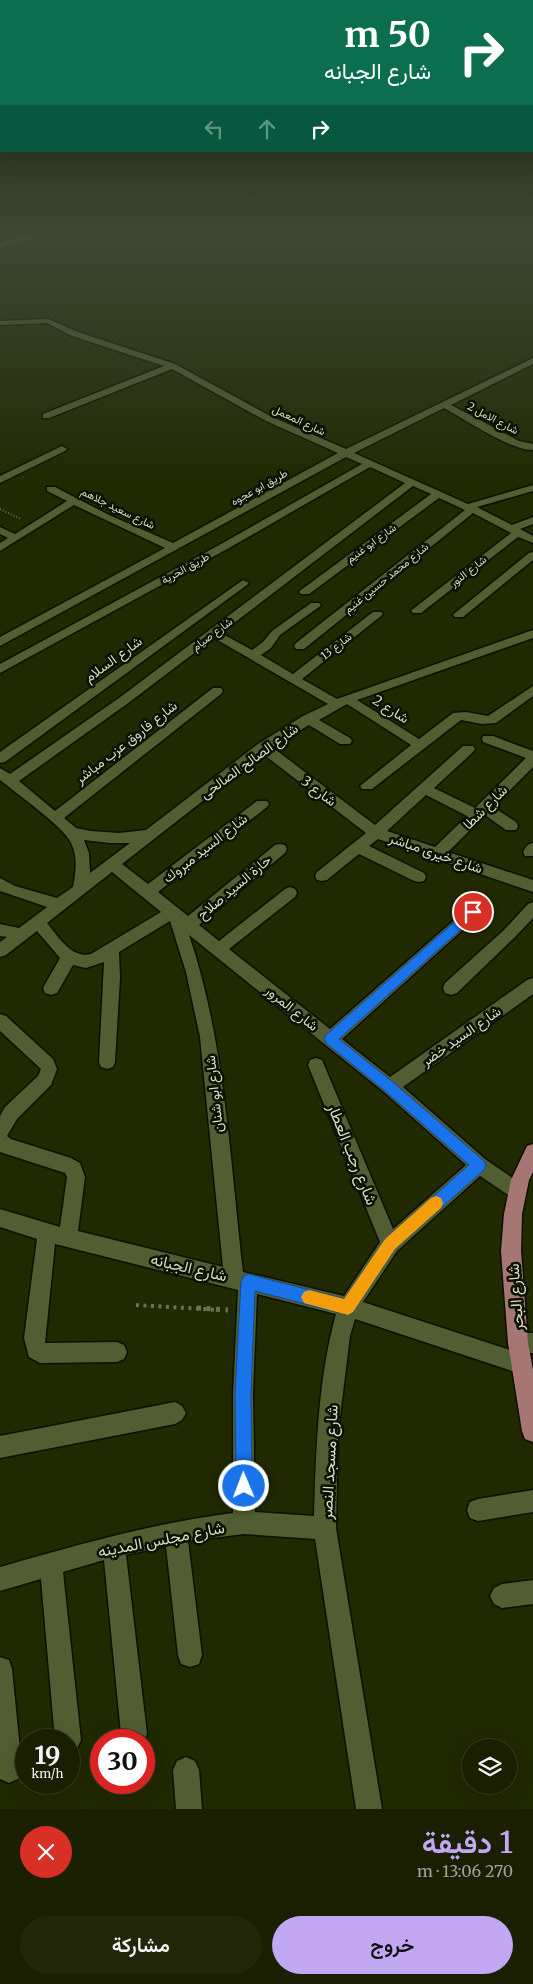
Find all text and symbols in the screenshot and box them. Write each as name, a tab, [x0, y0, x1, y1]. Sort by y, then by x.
text: 50 m	[344, 13, 431, 57]
icon: right	[449, 20, 514, 85]
text: شارع الجبانه	[324, 57, 431, 85]
icon: left	[200, 115, 228, 143]
icon: ahead	[253, 115, 281, 143]
icon: right	[306, 115, 334, 143]
street label: شارع الامل 2	[465, 399, 521, 438]
street label: شارع المعمل	[270, 402, 328, 439]
street label: طريق ابو عجوه	[228, 466, 290, 508]
street label: شارع سعيد جلاهم	[78, 484, 158, 533]
street label: شارع ابو غنيم	[343, 520, 400, 567]
street label: شارع محمد حسين غنيم	[341, 539, 432, 617]
street label: طريق الحرية	[159, 549, 211, 587]
street label: شارع النور	[446, 552, 490, 591]
street label: شارع صيام	[189, 614, 236, 655]
street label: شارع 13	[318, 629, 355, 663]
street label: شارع السلام	[80, 632, 147, 688]
street label: شارع 2	[368, 691, 413, 729]
street label: شارع فاروق عزب مباشر	[70, 696, 182, 790]
street label: شارع الصالح الصالحى	[196, 719, 303, 804]
street label: شارع 3	[297, 772, 340, 812]
street label: شارع شطا	[459, 781, 512, 834]
street label: شارع السيد مبروك	[159, 809, 252, 888]
street label: شارع خيرى مباشر	[385, 828, 485, 879]
street label: حارة السيد صلاح	[193, 851, 276, 925]
pin	[452, 891, 494, 933]
icon: arrive	[459, 898, 487, 926]
street label: شارع المرور	[260, 981, 322, 1036]
street label: شارع السيد خضر	[417, 1002, 506, 1072]
street label: شارع ابو شنان	[201, 1054, 229, 1133]
street label: شارع رجب العطار	[321, 1099, 382, 1208]
street label: شارع الجبانه	[148, 1249, 229, 1287]
street label: شارع البحر	[503, 1263, 529, 1332]
street label: شارع مسجد النصر	[316, 1404, 344, 1521]
position arrow	[217, 1459, 269, 1511]
street label: شارع مجلس المدينه	[96, 1517, 226, 1563]
speed limit sign: 30	[90, 1729, 155, 1794]
text: 19	[35, 1739, 60, 1771]
map controls	[462, 1739, 517, 1794]
button: layers	[462, 1739, 517, 1794]
text: km/h	[32, 1766, 63, 1781]
text: 1 دقيقة	[422, 1823, 513, 1861]
button: close	[20, 1826, 72, 1878]
text: 270 m · 13:06	[417, 1861, 513, 1881]
button: مشاركة	[20, 1916, 262, 1974]
button: خروج	[272, 1916, 513, 1974]

